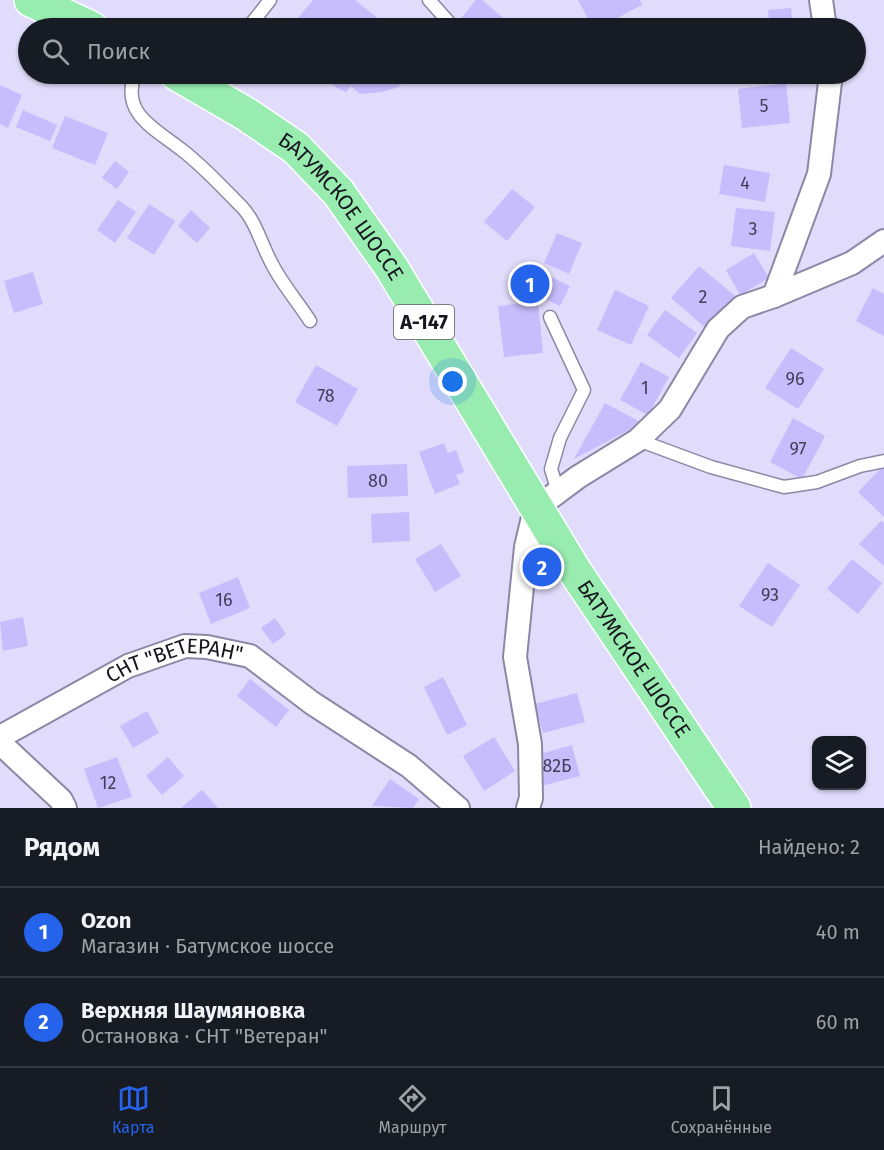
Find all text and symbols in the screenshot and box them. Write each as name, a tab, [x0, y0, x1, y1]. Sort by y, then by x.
search box	[18, 18, 866, 84]
icon: search	[39, 35, 72, 68]
text: Поиск	[87, 38, 150, 65]
house number: 5	[759, 95, 769, 117]
street label: БАТУМСКОЕ ШОССЕ	[273, 127, 409, 285]
house number: 4	[740, 172, 750, 194]
house number: 3	[749, 218, 757, 240]
pin: 1	[510, 262, 550, 306]
house number: 2	[699, 286, 708, 308]
road number: А-147	[394, 305, 454, 339]
your location	[438, 367, 467, 396]
house number: 96	[785, 368, 805, 390]
house number: 1	[641, 377, 649, 399]
house number: 78	[317, 385, 335, 407]
house number: 97	[789, 438, 807, 460]
house number: 80	[368, 470, 388, 492]
pin: 2	[522, 544, 562, 590]
street label: БАТУМСКОЕ ШОССЕ	[571, 575, 696, 743]
house number: 93	[761, 584, 779, 606]
house number: 16	[215, 589, 233, 611]
street label: СНТ "ВЕТЕРАН"	[101, 633, 245, 689]
map controls	[812, 736, 866, 790]
button: layers	[812, 736, 866, 790]
house number: 82Б	[542, 755, 572, 777]
house number: 12	[100, 772, 116, 794]
text: Рядом	[24, 832, 100, 863]
text: Найдено: 2	[758, 835, 860, 859]
text: Ozon	[81, 907, 131, 934]
text: 1	[39, 920, 48, 944]
text: 40 m	[816, 920, 860, 944]
text: Магазин · Батумское шоссе	[81, 934, 334, 958]
text: Верхняя Шаумяновка	[81, 997, 305, 1024]
text: 2	[38, 1010, 49, 1034]
text: 60 m	[816, 1010, 860, 1034]
text: Остановка · СНТ "Ветеран"	[81, 1024, 327, 1048]
tab: Карта	[112, 1082, 154, 1137]
tab: Маршрут	[379, 1082, 447, 1137]
tab: Сохранённые	[671, 1082, 772, 1137]

